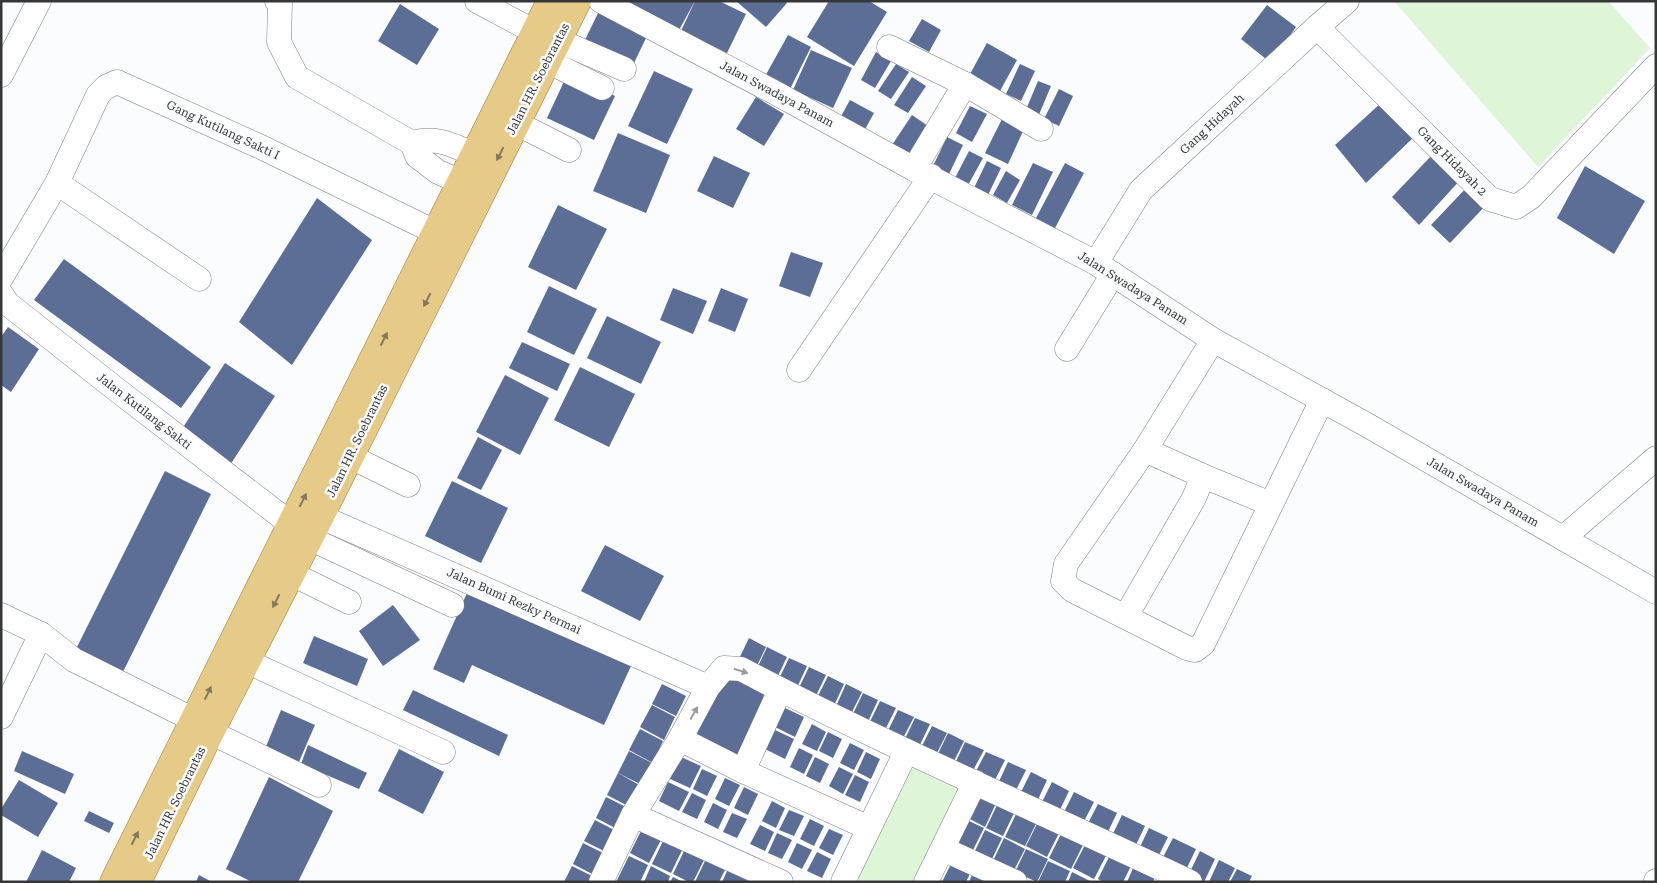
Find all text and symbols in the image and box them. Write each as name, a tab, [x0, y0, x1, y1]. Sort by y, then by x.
street label: Jalan HR. Soebrantas	[504, 21, 572, 137]
street label: Jalan Swadaya Panam	[718, 58, 836, 130]
street label: Gang Hidayah	[1177, 91, 1247, 157]
street label: Gang Kutilang Sakti I	[164, 98, 282, 162]
street label: Gang Hidayah 2	[1414, 123, 1490, 199]
one-way arrow	[496, 147, 504, 162]
street label: Jalan Swadaya Panam	[1075, 248, 1191, 328]
one-way arrow	[423, 292, 431, 307]
one-way arrow	[380, 332, 388, 346]
street label: Jalan Kutilang Sakti	[94, 370, 194, 452]
street label: Jalan HR. Soebrantas	[324, 382, 390, 499]
street label: Jalan Swadaya Panam	[1425, 454, 1542, 530]
one-way arrow	[299, 493, 307, 507]
street label: Jalan Bumi Rezky Permai	[445, 565, 583, 637]
one-way arrow	[272, 594, 280, 608]
one-way arrow	[734, 668, 749, 676]
one-way arrow	[204, 686, 212, 700]
one-way arrow	[690, 706, 699, 720]
street label: Jalan HR. Soebrantas	[142, 744, 208, 861]
one-way arrow	[131, 831, 139, 845]

